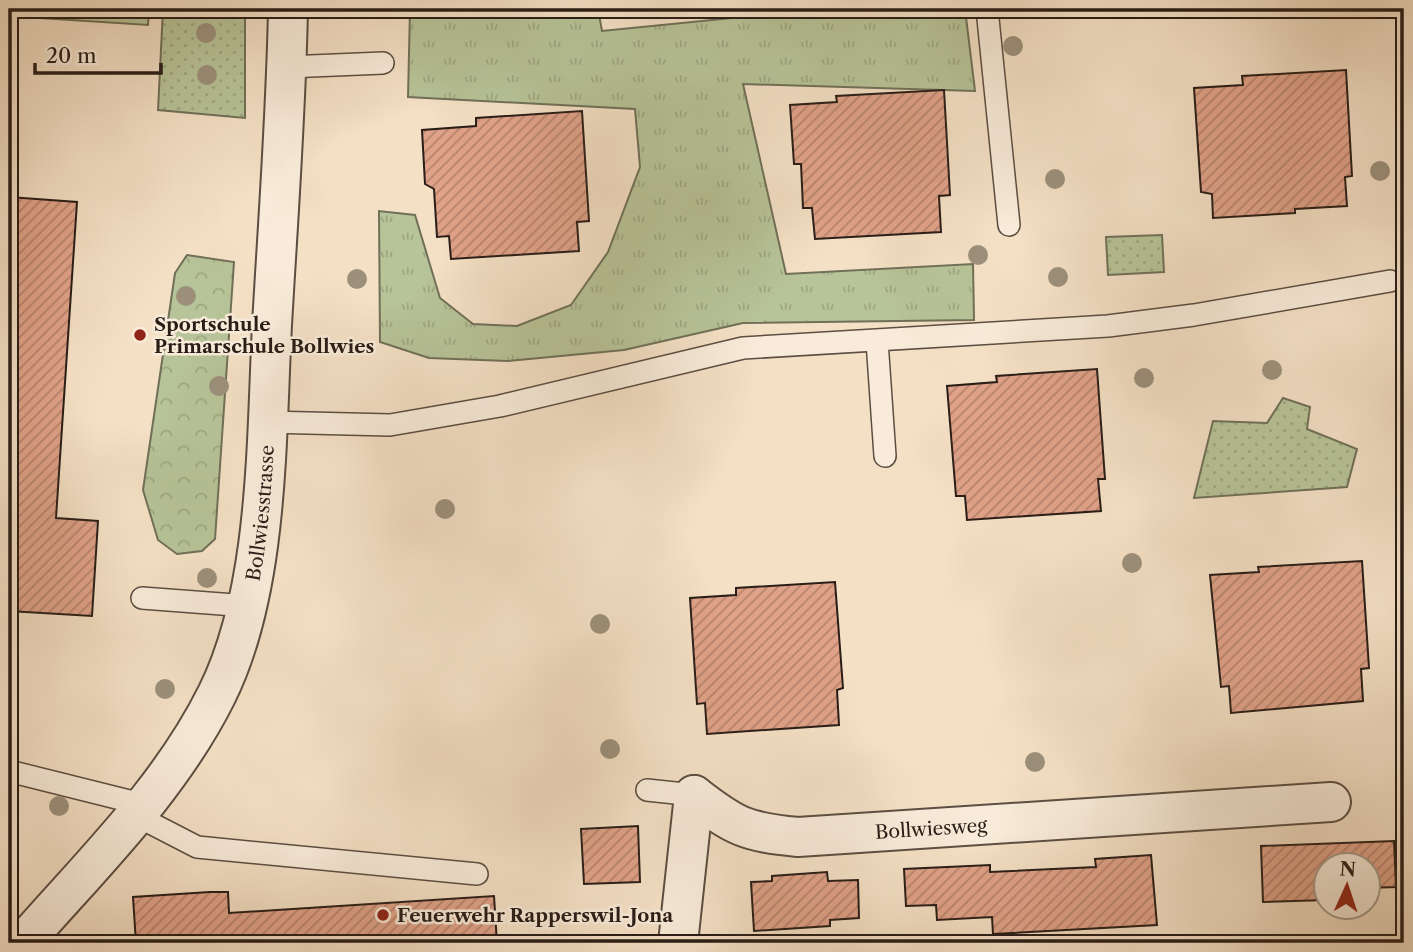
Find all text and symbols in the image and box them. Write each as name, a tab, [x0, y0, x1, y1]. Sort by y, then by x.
scale bar	[35, 32, 161, 76]
text: 20 m	[46, 43, 97, 68]
place label: Sportschule Primarschule Bollwies	[154, 313, 375, 358]
marker: Sportschule Primarschule Bollwies	[132, 327, 148, 343]
street label: Bollwiesstrasse	[242, 444, 279, 583]
street label: Bollwiesweg	[874, 814, 989, 844]
north arrow	[1312, 850, 1382, 920]
text: N	[1339, 858, 1357, 881]
place label: Feuerwehr Rapperswil-Jona	[397, 904, 674, 927]
marker: Feuerwehr Rapperswil-Jona	[375, 907, 391, 923]

